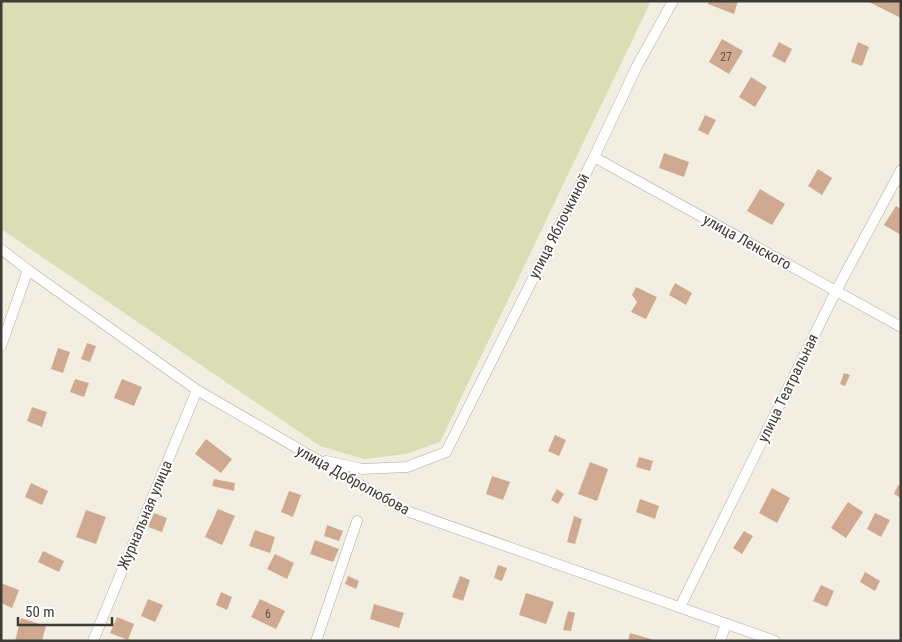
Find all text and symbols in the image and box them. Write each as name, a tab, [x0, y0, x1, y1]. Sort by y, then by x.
house number: 27	[720, 50, 732, 64]
street label: улица Яблочкиной	[525, 170, 593, 282]
street label: улица Ленского	[700, 210, 794, 274]
street label: улица Театральная	[754, 331, 822, 445]
street label: улица Добролюбова	[293, 441, 413, 519]
street label: Журнальная улица	[114, 458, 176, 572]
scale bar	[18, 594, 111, 626]
text: 50 m	[25, 603, 55, 621]
house number: 6	[265, 607, 271, 621]

